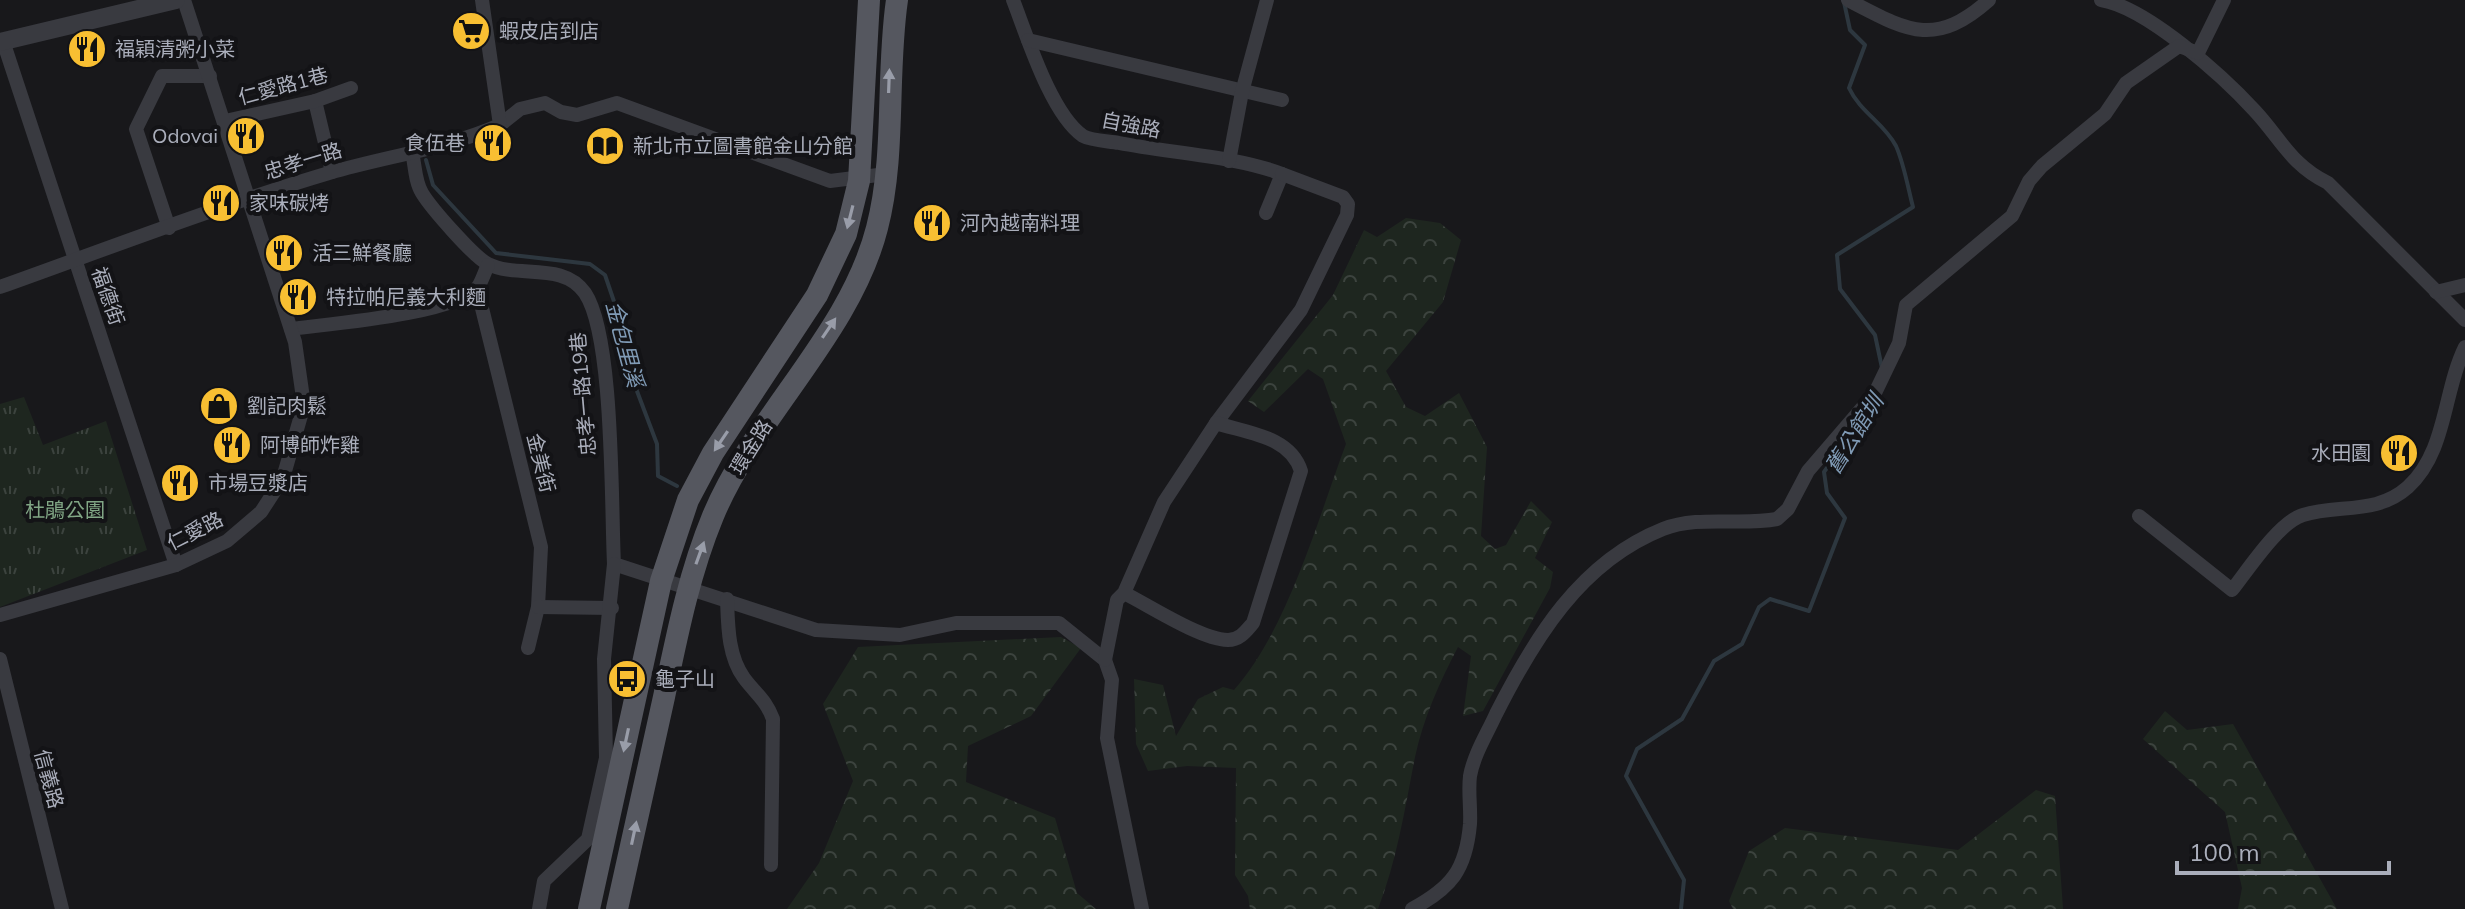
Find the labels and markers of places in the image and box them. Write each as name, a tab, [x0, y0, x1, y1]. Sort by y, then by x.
supermarket icon: 蝦皮店到店	[450, 10, 492, 52]
place label: 蝦皮店到店	[499, 18, 599, 43]
restaurant icon: 福穎清粥小菜	[66, 28, 108, 70]
place label: 福穎清粥小菜	[115, 36, 235, 61]
restaurant icon: Odovai	[225, 115, 267, 157]
restaurant icon: 食伍巷	[472, 122, 514, 164]
place label: Odovai	[152, 123, 218, 148]
library icon: 新北市立圖書館金山分館	[584, 125, 626, 167]
place label: 食伍巷	[405, 130, 465, 155]
place label: 新北市立圖書館金山分館	[633, 133, 853, 158]
restaurant icon: 家味碳烤	[200, 182, 242, 224]
place label: 家味碳烤	[249, 190, 329, 215]
restaurant icon: 河內越南料理	[911, 202, 953, 244]
place label: 河內越南料理	[960, 210, 1080, 235]
restaurant icon: 活三鮮餐廳	[263, 232, 305, 274]
place label: 活三鮮餐廳	[312, 240, 412, 265]
restaurant icon: 特拉帕尼義大利麵	[277, 276, 319, 318]
place label: 特拉帕尼義大利麵	[326, 284, 486, 309]
shop icon: 劉記肉鬆	[198, 385, 240, 427]
place label: 劉記肉鬆	[247, 393, 327, 418]
restaurant icon: 阿博師炸雞	[211, 424, 253, 466]
place label: 阿博師炸雞	[260, 432, 360, 457]
restaurant icon: 水田園	[2378, 432, 2420, 474]
place label: 水田園	[2311, 440, 2371, 465]
restaurant icon: 市場豆漿店	[159, 462, 201, 504]
place label: 市場豆漿店	[208, 470, 308, 495]
bus stop icon: 龜子山	[606, 658, 648, 700]
place label: 龜子山	[655, 666, 715, 691]

